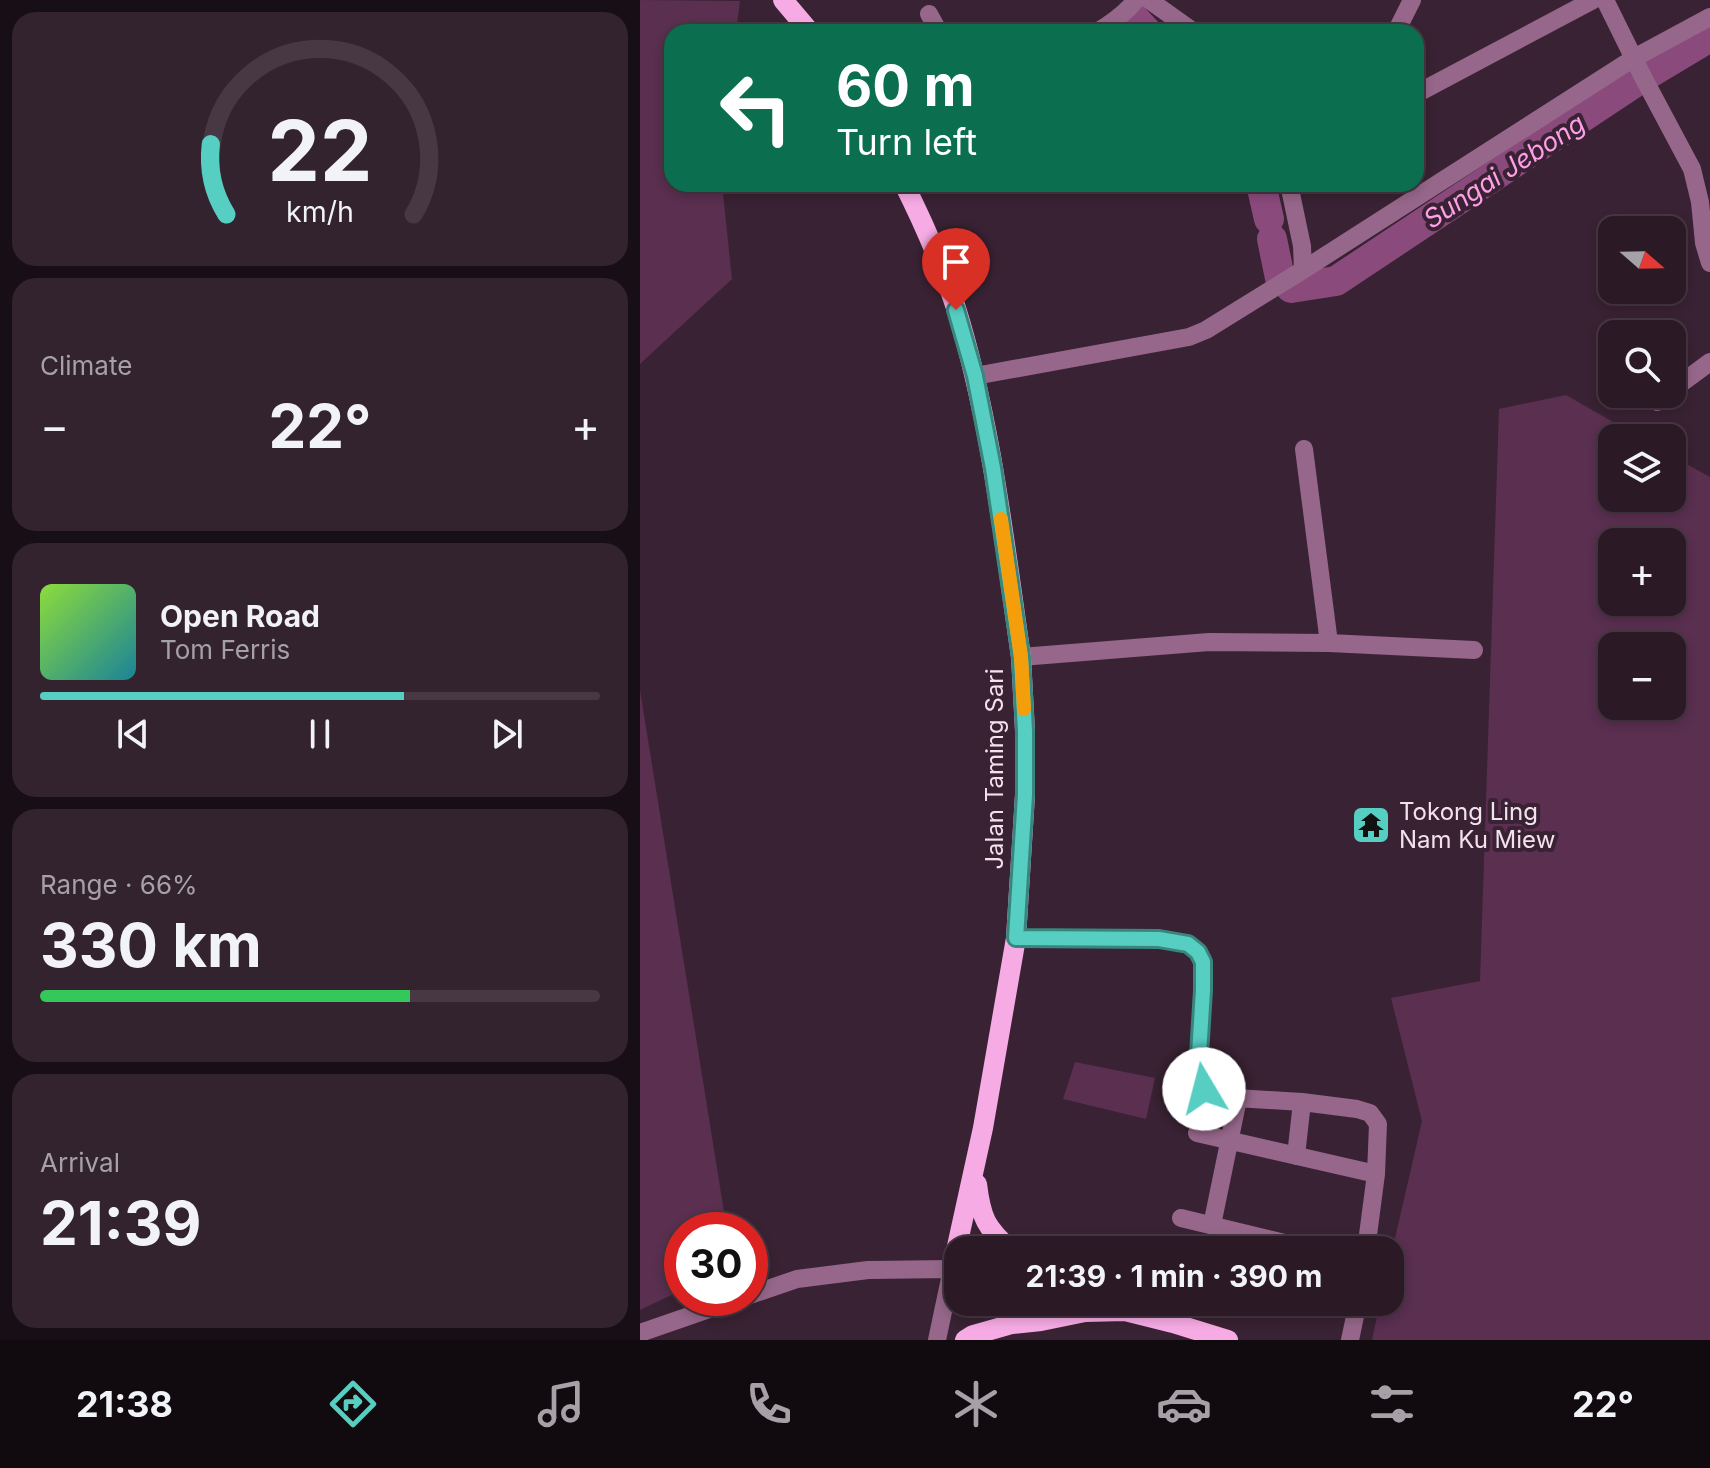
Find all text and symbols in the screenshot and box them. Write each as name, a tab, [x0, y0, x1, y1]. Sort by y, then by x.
text: 60 m	[836, 52, 975, 120]
icon: left	[704, 56, 808, 160]
text: 22	[268, 99, 372, 200]
water label: Sungai Jebong	[1418, 107, 1590, 235]
text: Turn left	[836, 120, 977, 164]
text: km/h	[286, 194, 354, 229]
north arrow	[1598, 216, 1686, 304]
map controls	[1598, 216, 1686, 720]
pin	[922, 228, 990, 310]
icon: arrive	[934, 240, 978, 284]
button: search	[1598, 320, 1686, 408]
text: Climate	[40, 350, 132, 381]
text: 22°	[268, 390, 372, 462]
text: −	[40, 399, 69, 453]
text: +	[571, 399, 600, 453]
button: layers	[1598, 424, 1686, 512]
button: +	[1598, 528, 1686, 616]
text: Open Road	[160, 598, 320, 634]
button: −	[1598, 632, 1686, 720]
text: Tom Ferris	[160, 634, 290, 665]
street label: Jalan Taming Sari	[980, 668, 1009, 870]
icon: previous	[111, 712, 155, 756]
icon: pause	[298, 712, 342, 756]
icon: next	[485, 712, 529, 756]
place label: Tokong Ling Nam Ku Miew	[1399, 797, 1555, 854]
temple icon: Tokong Ling Nam Ku Miew	[1350, 804, 1392, 846]
text: Range · 66%	[40, 869, 198, 900]
text: 330 km	[40, 909, 262, 981]
position arrow	[1162, 1047, 1246, 1131]
text: Arrival	[40, 1147, 120, 1178]
text: 21:39	[40, 1187, 201, 1259]
speed limit sign: 30	[664, 1212, 768, 1316]
text: 21:39 · 1 min · 390 m	[1026, 1258, 1322, 1294]
icon: directions	[325, 1376, 381, 1432]
icon: music	[533, 1376, 589, 1432]
icon: phone	[741, 1376, 797, 1432]
icon: climate	[948, 1376, 1004, 1432]
icon: car	[1156, 1376, 1212, 1432]
icon: filters	[1364, 1376, 1420, 1432]
text: 21:38	[76, 1382, 173, 1426]
text: 22°	[1572, 1382, 1634, 1426]

